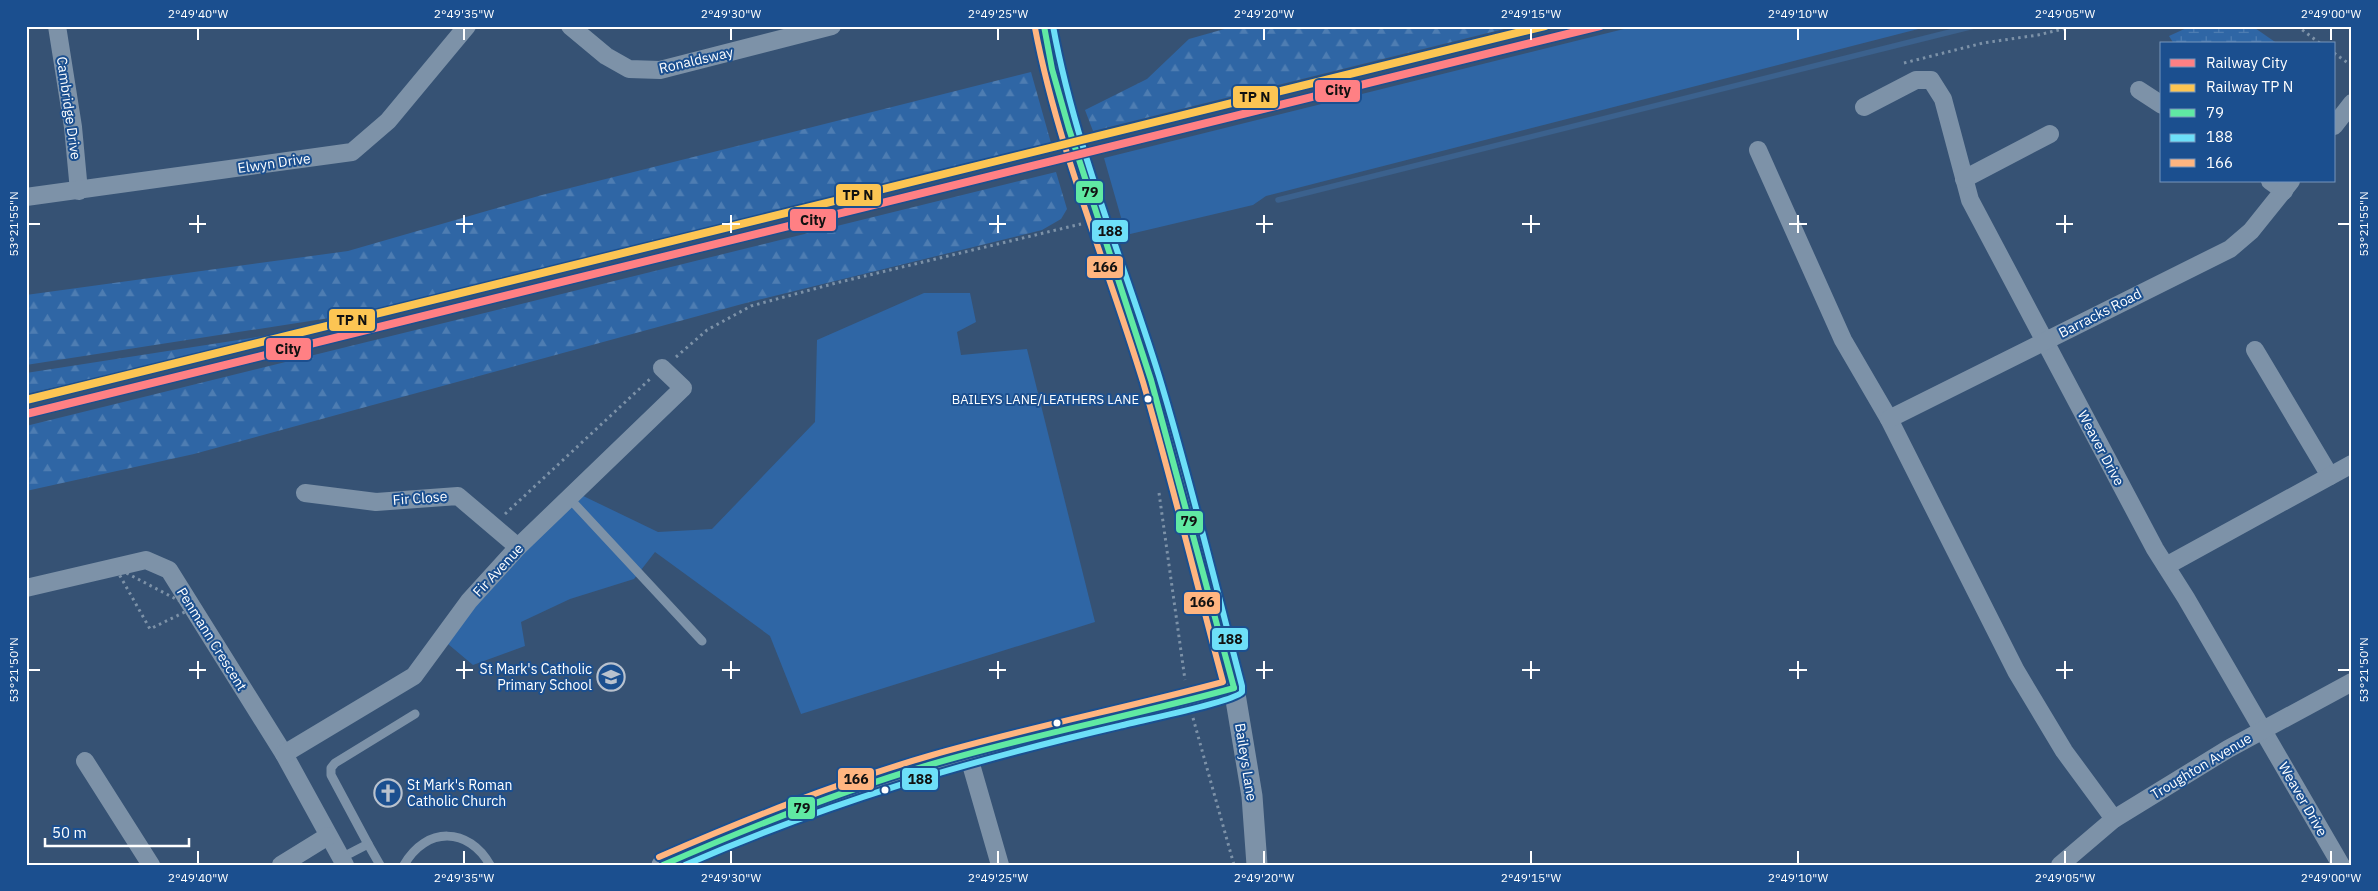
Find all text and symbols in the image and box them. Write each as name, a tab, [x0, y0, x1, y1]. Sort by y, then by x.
text: 2°49'40"W	[168, 6, 229, 21]
text: 2°49'35"W	[434, 6, 495, 21]
text: 2°49'30"W	[701, 6, 762, 21]
text: 2°49'25"W	[968, 6, 1029, 21]
text: 2°49'20"W	[1234, 6, 1295, 21]
text: 2°49'15"W	[1501, 6, 1562, 21]
text: 2°49'10"W	[1768, 6, 1829, 21]
text: 2°49'05"W	[2035, 6, 2096, 21]
text: 2°49'00"W	[2301, 6, 2362, 21]
legend	[2160, 42, 2336, 182]
street label: Ronaldsway	[657, 43, 735, 77]
text: Railway City	[2206, 53, 2288, 72]
street label: Cambridge Drive	[53, 55, 85, 161]
text: Railway TP N	[2206, 77, 2293, 96]
line badge: City	[1314, 79, 1361, 103]
text: City	[1325, 81, 1351, 99]
line badge: TP N	[1232, 85, 1279, 109]
text: TP N	[1240, 88, 1270, 106]
text: 79	[2206, 103, 2224, 122]
text: 188	[2206, 127, 2233, 146]
street label: Elwyn Drive	[236, 149, 312, 177]
text: 166	[2206, 153, 2233, 172]
line badge: 79	[1075, 180, 1104, 204]
line badge: TP N	[835, 183, 882, 207]
text: 79	[1082, 183, 1098, 201]
text: TP N	[843, 186, 873, 204]
text: 53°21'55"N	[6, 191, 21, 257]
text: 53°21'55"N	[2356, 191, 2371, 257]
line badge: City	[789, 208, 837, 232]
text: City	[800, 211, 826, 229]
line badge: 188	[1091, 219, 1129, 243]
text: 188	[1097, 222, 1123, 240]
line badge: 166	[1086, 255, 1124, 279]
text: 166	[1092, 258, 1118, 276]
street label: Barracks Road	[2055, 284, 2145, 342]
line badge: TP N	[328, 308, 376, 332]
text: TP N	[337, 311, 367, 329]
line badge: City	[265, 337, 312, 361]
text: City	[275, 340, 301, 358]
place label: BAILEYS LANE/LEATHERS LANE	[952, 391, 1139, 408]
marker: BAILEYS LANE/LEATHERS LANE	[1143, 394, 1153, 404]
street label: Weaver Drive	[2074, 407, 2129, 489]
street label: Fir Close	[392, 487, 448, 509]
line badge: 79	[1175, 510, 1204, 534]
text: 79	[1181, 512, 1197, 530]
street label: Fir Avenue	[469, 539, 527, 600]
street label: Penmann Crescent	[173, 584, 251, 694]
line badge: 166	[1183, 591, 1221, 615]
text: 166	[1189, 593, 1215, 611]
line badge: 188	[1211, 627, 1249, 651]
text: 188	[1217, 630, 1243, 648]
text: 53°21'50"N	[6, 637, 21, 703]
text: 53°21'50"N	[2356, 637, 2371, 703]
place label: St Mark's Catholic Primary School	[480, 660, 592, 694]
school or university icon: St Mark's Catholic Primary School	[596, 662, 626, 692]
unlabelled marker	[1052, 718, 1062, 728]
street label: Baileys Lane	[1231, 722, 1261, 803]
street label: Troughton Avenue	[2147, 729, 2255, 803]
street label: Weaver Drive	[2275, 759, 2332, 840]
line badge: 166	[837, 767, 875, 791]
line badge: 188	[901, 767, 939, 791]
text: 166	[843, 770, 869, 788]
text: 188	[907, 770, 933, 788]
place label: St Mark's Roman Catholic Church	[407, 776, 512, 810]
church icon: St Mark's Roman Catholic Church	[373, 778, 403, 808]
unlabelled marker	[880, 785, 890, 795]
line badge: 79	[787, 796, 816, 820]
text: 79	[794, 799, 810, 817]
scale bar	[45, 816, 189, 848]
text: 50 m	[52, 823, 87, 842]
text: 2°49'40"W	[168, 870, 229, 885]
text: 2°49'35"W	[434, 870, 495, 885]
text: 2°49'30"W	[701, 870, 762, 885]
text: 2°49'25"W	[968, 870, 1029, 885]
text: 2°49'20"W	[1234, 870, 1295, 885]
text: 2°49'15"W	[1501, 870, 1562, 885]
text: 2°49'10"W	[1768, 870, 1829, 885]
text: 2°49'05"W	[2035, 870, 2096, 885]
text: 2°49'00"W	[2301, 870, 2362, 885]

